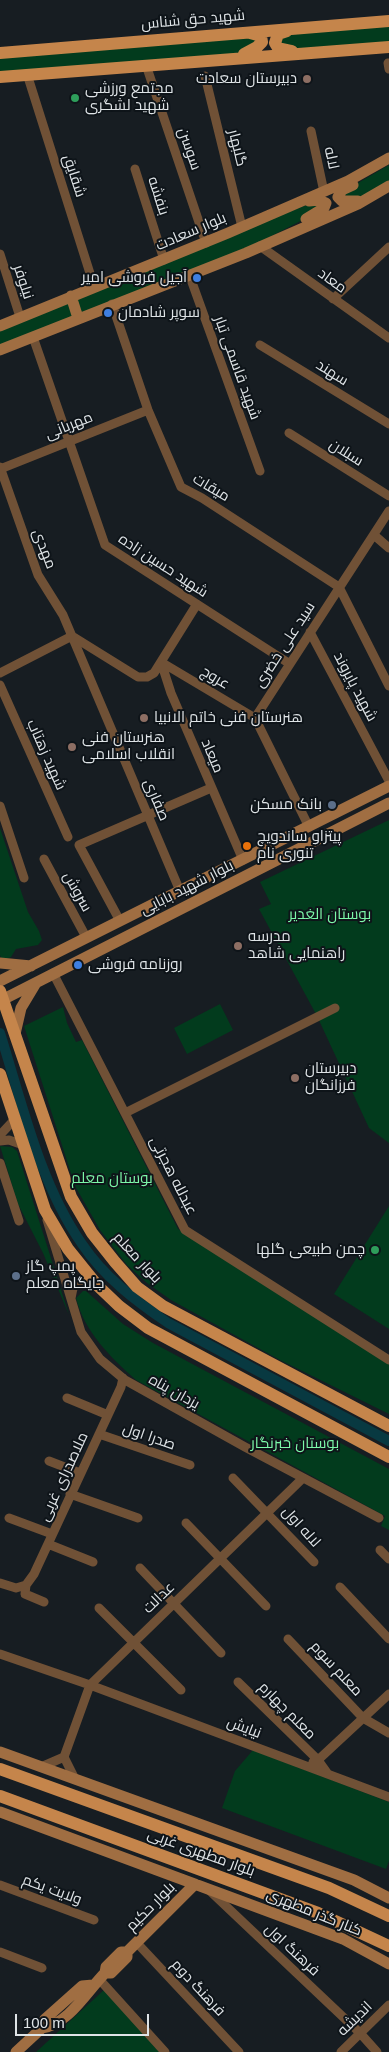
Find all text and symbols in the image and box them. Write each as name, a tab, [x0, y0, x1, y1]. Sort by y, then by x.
street label: شهید حق شناس	[140, 6, 246, 34]
place label: دبیرستان سعادت	[196, 70, 297, 88]
marker: دبیرستان سعادت	[301, 73, 313, 85]
place label: مجتمع ورزشی شهید لشگری	[85, 80, 174, 115]
marker: مجتمع ورزشی شهید لشگری	[69, 92, 81, 104]
street label: سوسن	[173, 125, 205, 173]
street label: گلبهار	[224, 128, 250, 168]
street label: لاله	[320, 145, 342, 171]
street label: شقایق	[59, 152, 89, 200]
street label: بنفشه	[143, 174, 173, 218]
street label: بلوار سعادت	[153, 209, 229, 255]
street label: نیلوفر	[9, 262, 37, 302]
street label: معاد	[314, 265, 350, 297]
place label: آجیل فروشی امیر	[81, 269, 187, 287]
marker: آجیل فروشی امیر	[191, 272, 203, 284]
place label: سوپر شادمان	[118, 304, 200, 322]
marker: سوپر شادمان	[102, 307, 114, 319]
street label: شهید قاسمی تبار	[210, 314, 264, 422]
street label: سهند	[313, 356, 351, 390]
street label: مهربانی	[43, 408, 95, 444]
street label: سبلان	[326, 436, 366, 470]
street label: میقات	[189, 470, 233, 506]
street label: مهدی	[28, 527, 60, 571]
street label: شهید حسین زاده	[115, 530, 211, 602]
street label: سید علی خضری	[251, 599, 319, 691]
street label: شهید پایروند	[329, 649, 381, 725]
street label: عروج	[197, 662, 233, 694]
place label: هنرستان فنی خاتم الانبیا	[154, 709, 303, 727]
marker: هنرستان فنی خاتم الانبیا	[138, 712, 150, 724]
street label: شهید زهتاب	[22, 717, 70, 793]
place label: هنرستان فنی انقلاب اسلامی	[82, 729, 175, 764]
street label: میعاد	[197, 736, 227, 776]
marker: هنرستان فنی انقلاب اسلامی	[66, 741, 78, 753]
street label: صفاری	[139, 776, 173, 824]
place label: بانک مسکن	[250, 796, 322, 814]
marker: بانک مسکن	[326, 799, 338, 811]
place label: پیتزاو ساندویچ تنوری نام	[257, 828, 341, 863]
marker: پیتزاو ساندویچ تنوری نام	[241, 840, 253, 852]
street label: بلوار شهید بابایی	[137, 857, 237, 919]
street label: سروش	[59, 869, 95, 915]
park label: بوستان الغدیر	[289, 906, 371, 924]
place label: مدرسه راهنمایی شاهد	[248, 928, 345, 963]
marker: مدرسه راهنمایی شاهد	[232, 940, 244, 952]
place label: روزنامه فروشی	[88, 956, 182, 974]
marker: روزنامه فروشی	[72, 959, 84, 971]
place label: دبیرستان فرزانگان	[305, 1060, 356, 1095]
marker: دبیرستان فرزانگان	[289, 1072, 301, 1084]
street label: عبدلله هجرتی	[146, 1134, 200, 1218]
park label: بوستان معلم	[71, 1170, 153, 1188]
street label: بلوار معلم	[109, 1229, 165, 1287]
place label: چمن طبیعی گلها	[256, 1241, 365, 1259]
marker: چمن طبیعی گلها	[369, 1244, 381, 1256]
place label: پمپ گاز جایگاه معلم	[26, 1258, 104, 1293]
marker: پمپ گاز جایگاه معلم	[10, 1270, 22, 1282]
street label: یزدان پناه	[145, 1371, 203, 1413]
street label: صدرا اول	[120, 1420, 178, 1454]
street label: ملاصدرای غربی	[36, 1430, 92, 1524]
park label: بوستان خبرنگار	[251, 1435, 339, 1453]
street label: لاله اول	[278, 1503, 324, 1551]
street label: عدالت	[139, 1579, 179, 1617]
street label: معلم سوم	[306, 1638, 366, 1700]
street label: معلم چهارم	[255, 1679, 319, 1743]
street label: نيايش	[224, 1713, 264, 1743]
street label: بلوار مطهری غربی	[145, 1825, 257, 1881]
street label: ولایت یکم	[20, 1871, 84, 1909]
street label: بلوار حکیم	[123, 1879, 179, 1935]
street label: کنار گذر مطهری	[264, 1886, 364, 1940]
street label: فرهنگ اول	[261, 1920, 323, 1980]
street label: فرهنگ دوم	[167, 1956, 229, 2020]
street label: اندیشه	[334, 1998, 376, 2040]
scale bar	[18, 2004, 151, 2036]
text: 100 m	[23, 2014, 65, 2031]

